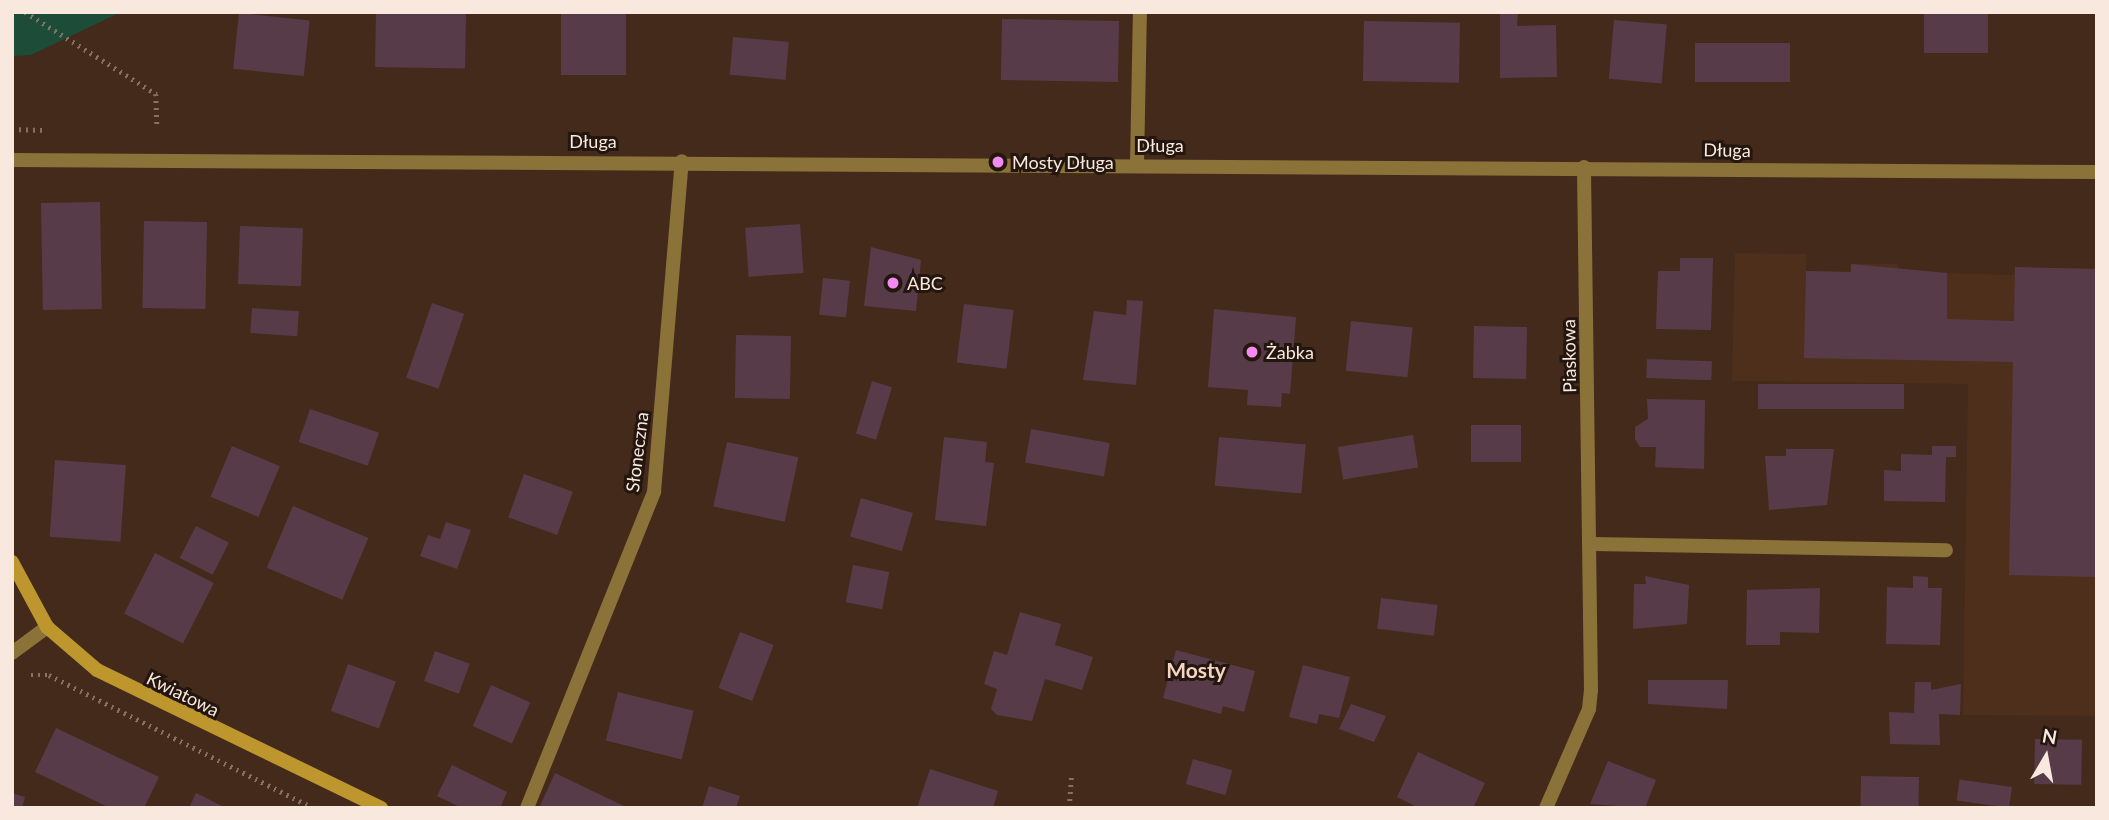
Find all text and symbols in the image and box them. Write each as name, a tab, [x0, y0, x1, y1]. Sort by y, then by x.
street label: Długa	[569, 130, 617, 152]
street label: Długa	[1136, 134, 1184, 156]
street label: Długa	[1703, 139, 1751, 161]
place label: Mosty Długa	[1012, 151, 1114, 173]
marker: Mosty Długa	[990, 154, 1006, 170]
place label: ABC	[907, 272, 943, 294]
marker: ABC	[885, 275, 901, 291]
street label: Piaskowa	[1558, 319, 1580, 393]
place label: Żabka	[1266, 341, 1314, 363]
marker: Żabka	[1244, 344, 1260, 360]
street label: Słoneczna	[621, 411, 653, 493]
district label: Mosty	[1166, 657, 1226, 683]
street label: Kwiatowa	[143, 667, 223, 721]
north arrow	[2011, 722, 2081, 792]
text: N	[2041, 723, 2059, 748]

